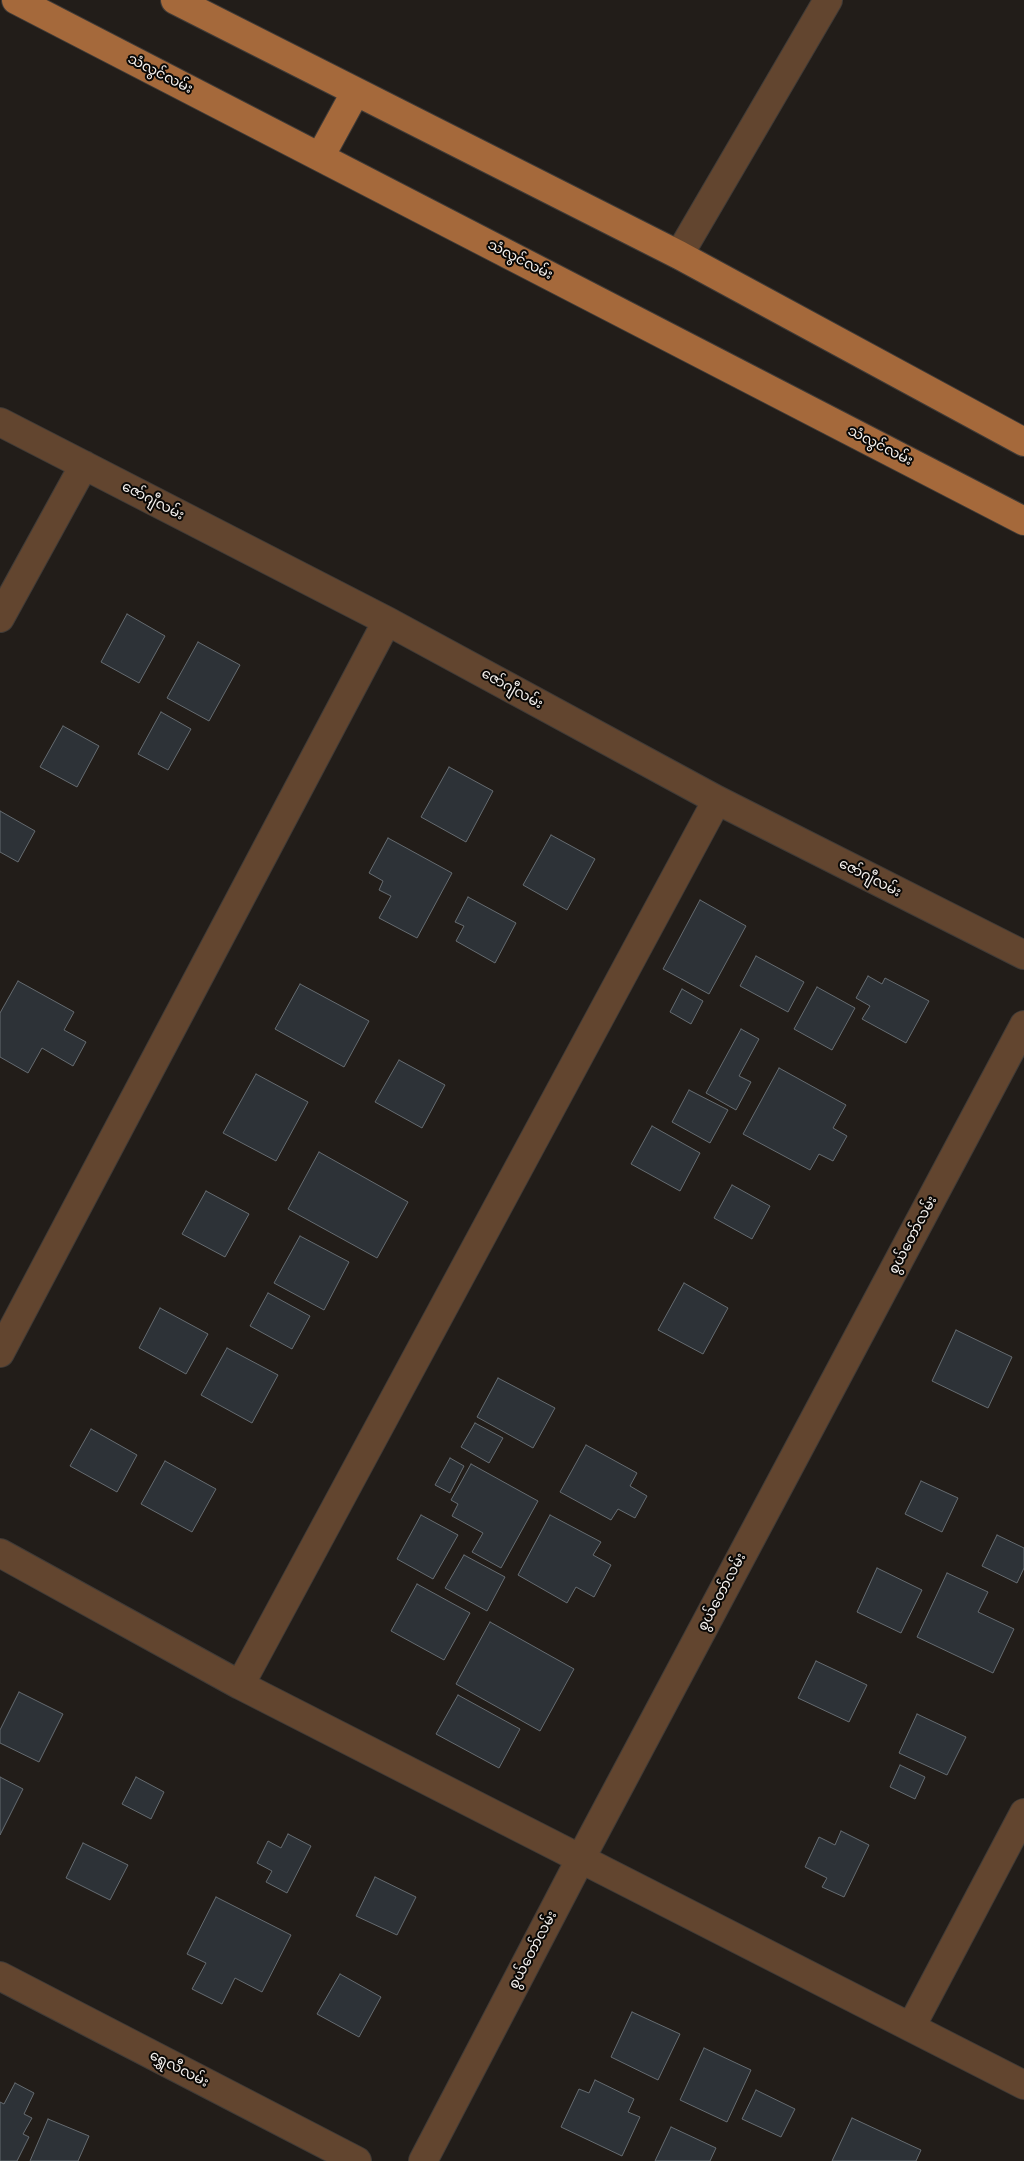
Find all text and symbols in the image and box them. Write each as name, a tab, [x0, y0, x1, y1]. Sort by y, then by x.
street label: သံလွင်လမ်း	[125, 50, 195, 98]
street label: သံလွင်လမ်း	[485, 236, 555, 284]
street label: သံလွင်လမ်း	[845, 422, 915, 470]
street label: ဇော်ဂျီလမ်း	[119, 478, 187, 524]
street label: ဇော်ဂျီလမ်း	[478, 665, 546, 713]
street label: ဇော်ဂျီလမ်း	[836, 855, 904, 901]
street label: စွယ်တော်လမ်း	[885, 1193, 941, 1277]
street label: စွယ်တော်လမ်း	[694, 1550, 750, 1634]
street label: စွယ်တော်လမ်း	[505, 1908, 561, 1992]
street label: ရွှေလီလမ်း	[147, 2047, 211, 2091]

